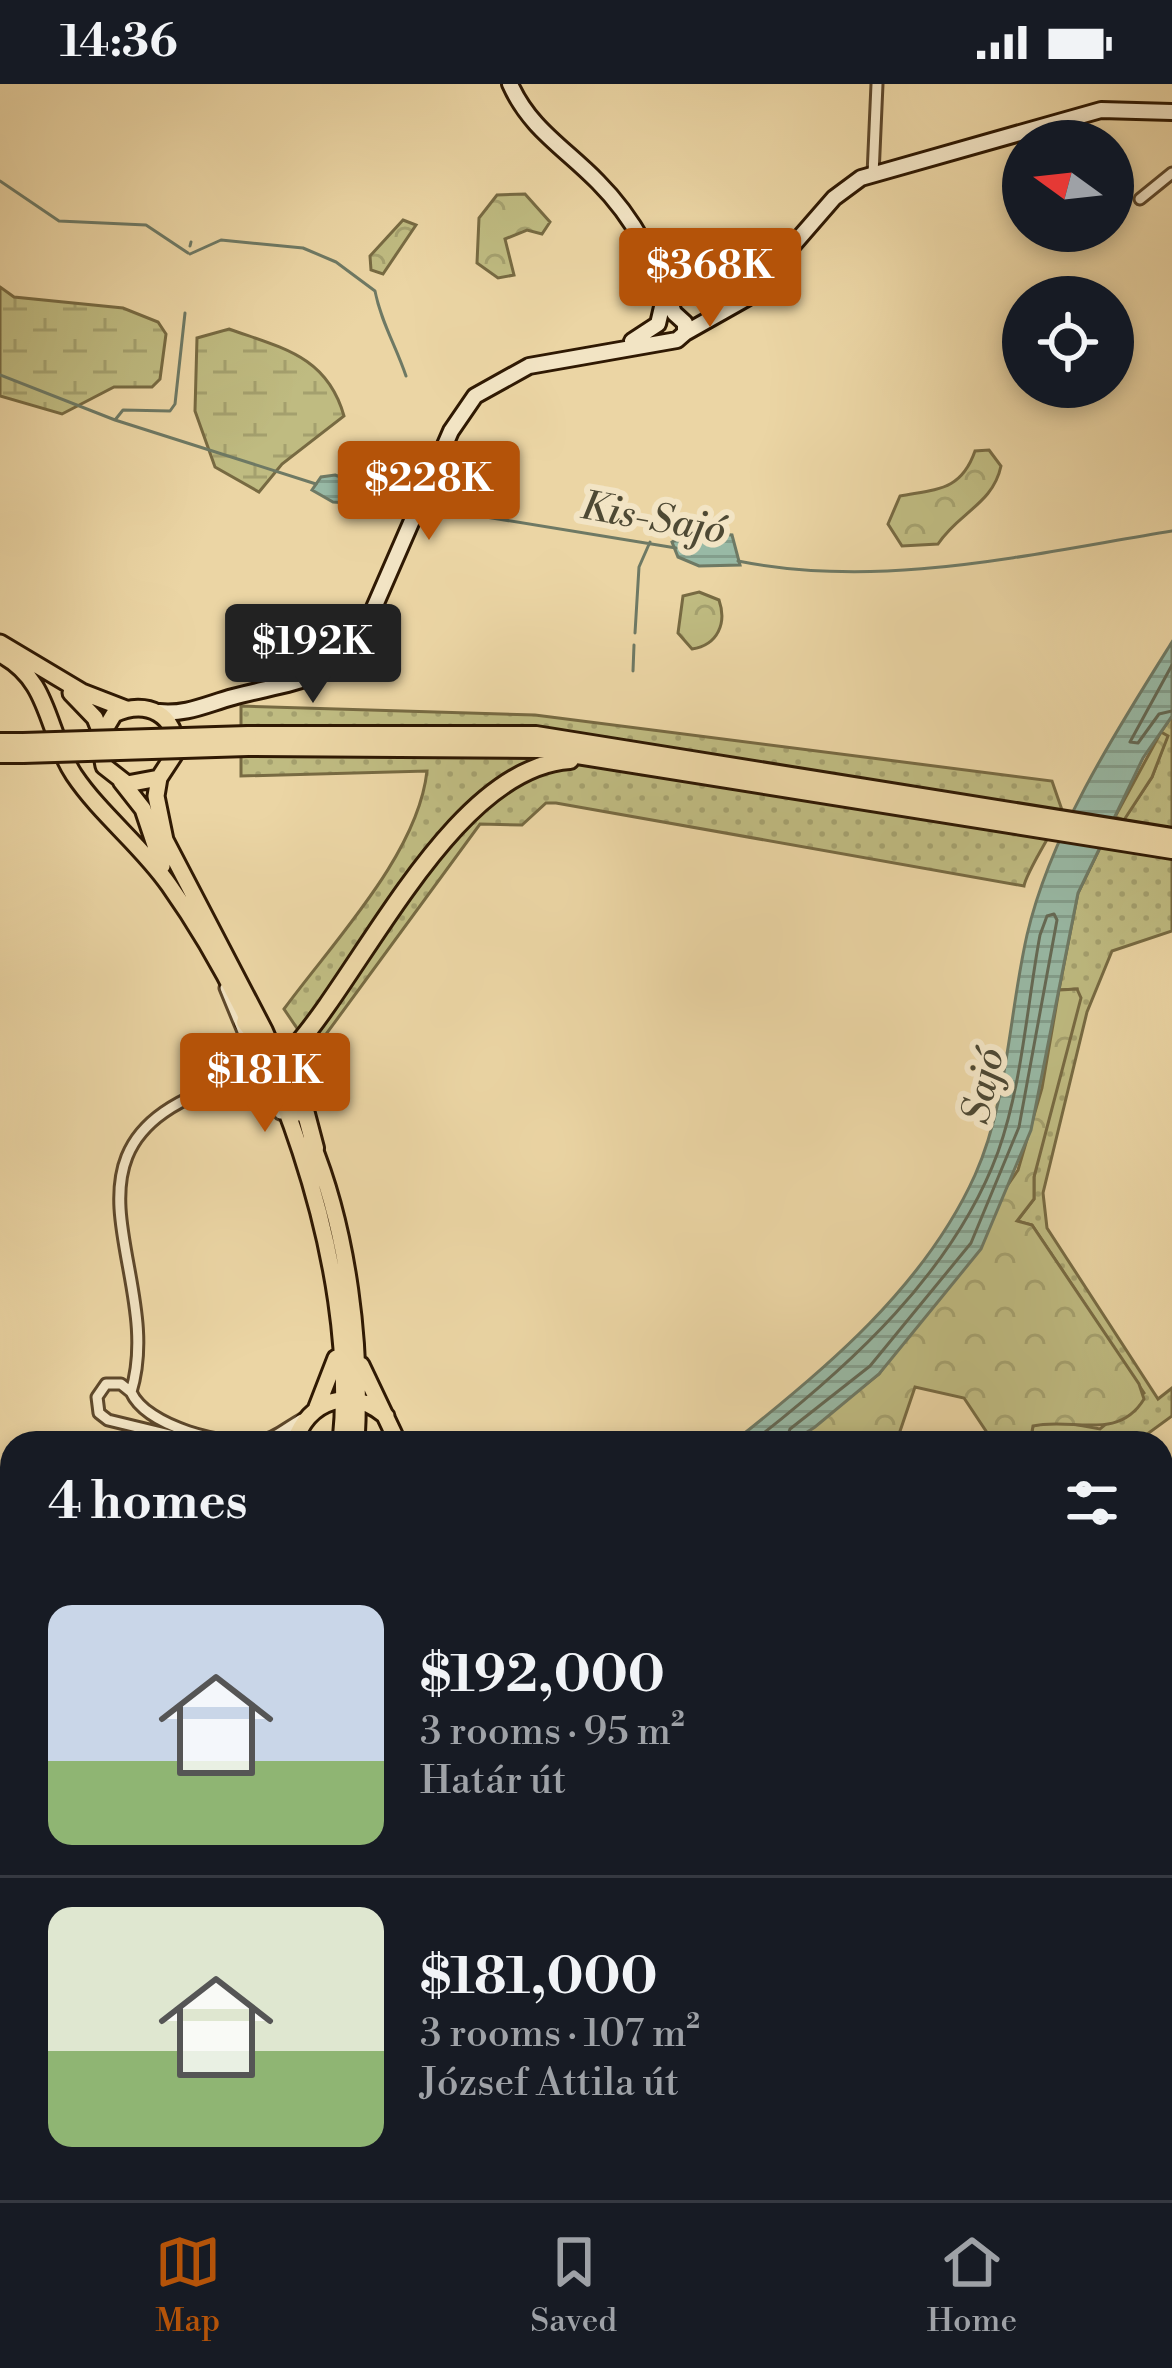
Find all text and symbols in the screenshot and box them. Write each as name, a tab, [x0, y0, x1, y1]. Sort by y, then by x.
text: 14:36	[60, 14, 178, 71]
north arrow	[1002, 120, 1134, 252]
map controls	[1002, 120, 1134, 408]
pin: $368K	[626, 228, 794, 330]
text: $368K	[646, 242, 774, 291]
button: locate	[1002, 276, 1134, 408]
pin: $228K	[345, 441, 513, 543]
text: $228K	[365, 455, 493, 504]
water label: Kis-Sajó	[577, 482, 731, 556]
pin: $192K	[229, 604, 397, 706]
text: $192K	[252, 618, 374, 667]
pin: $181K	[181, 1033, 349, 1135]
water label: Sajó	[952, 1042, 1016, 1128]
text: $181K	[207, 1047, 323, 1096]
icon: filters	[1059, 1470, 1125, 1536]
text: 4 homes	[48, 1471, 248, 1535]
text: $192,000	[420, 1644, 665, 1708]
icon: home	[144, 1653, 288, 1797]
text: 3 rooms · 95 m²	[420, 1708, 685, 1757]
text: Határ út	[420, 1757, 566, 1806]
text: $181,000	[420, 1946, 658, 2010]
icon: home	[144, 1955, 288, 2099]
text: 3 rooms · 107 m²	[420, 2010, 700, 2059]
text: József Attila út	[420, 2059, 679, 2108]
tab: Map	[155, 2229, 221, 2342]
tab: Saved	[530, 2229, 617, 2342]
tab: Home	[927, 2229, 1017, 2342]

